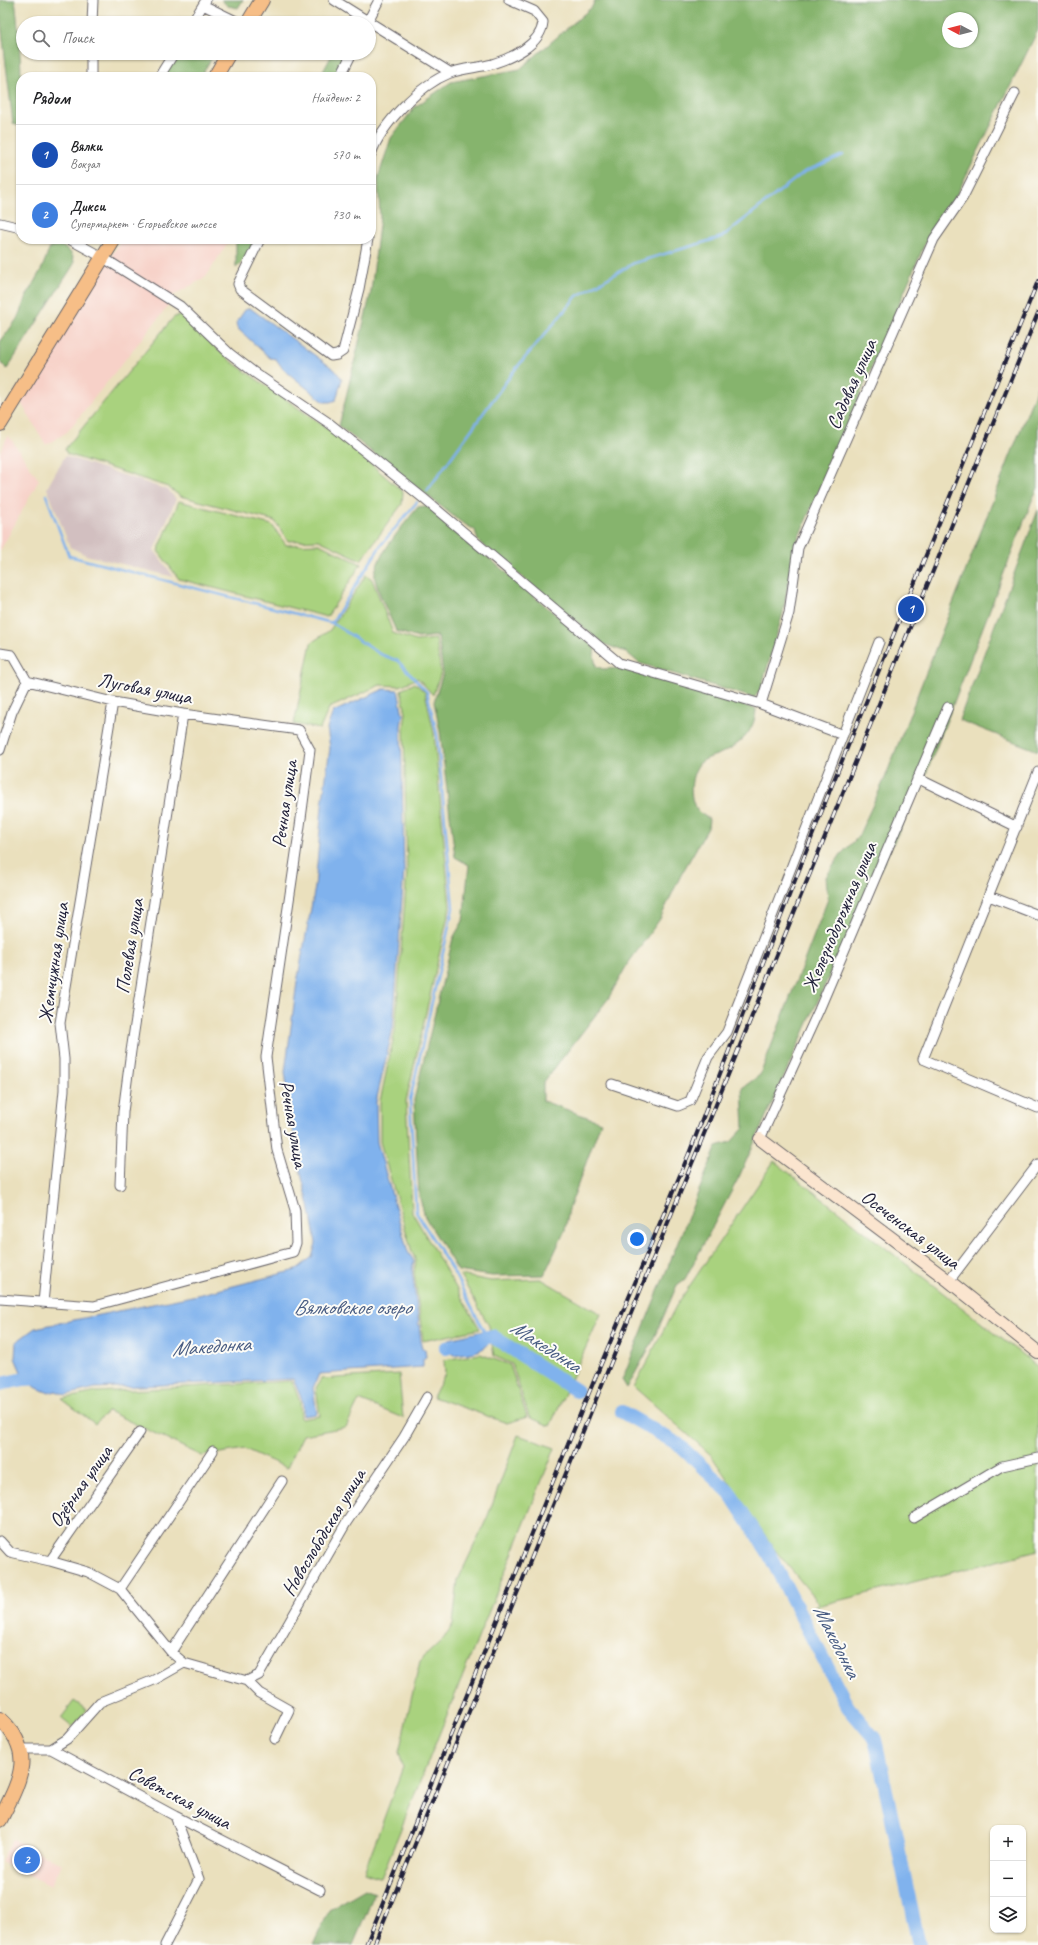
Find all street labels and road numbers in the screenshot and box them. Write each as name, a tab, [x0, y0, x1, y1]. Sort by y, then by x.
street label: Садовая улица	[821, 334, 883, 433]
street label: Луговая улица	[96, 667, 195, 710]
street label: Речная улица	[266, 757, 303, 849]
street label: Железнодорожная улица	[797, 837, 883, 996]
street label: Полевая улица	[110, 896, 150, 995]
street label: Жемчужная улица	[33, 900, 75, 1025]
street label: Речная улица	[274, 1079, 314, 1171]
street label: Осеченская улица	[856, 1184, 966, 1276]
street label: Озёрная улица	[43, 1439, 120, 1533]
street label: Новослободская улица	[276, 1463, 372, 1600]
street label: Советская улица	[124, 1760, 237, 1836]

